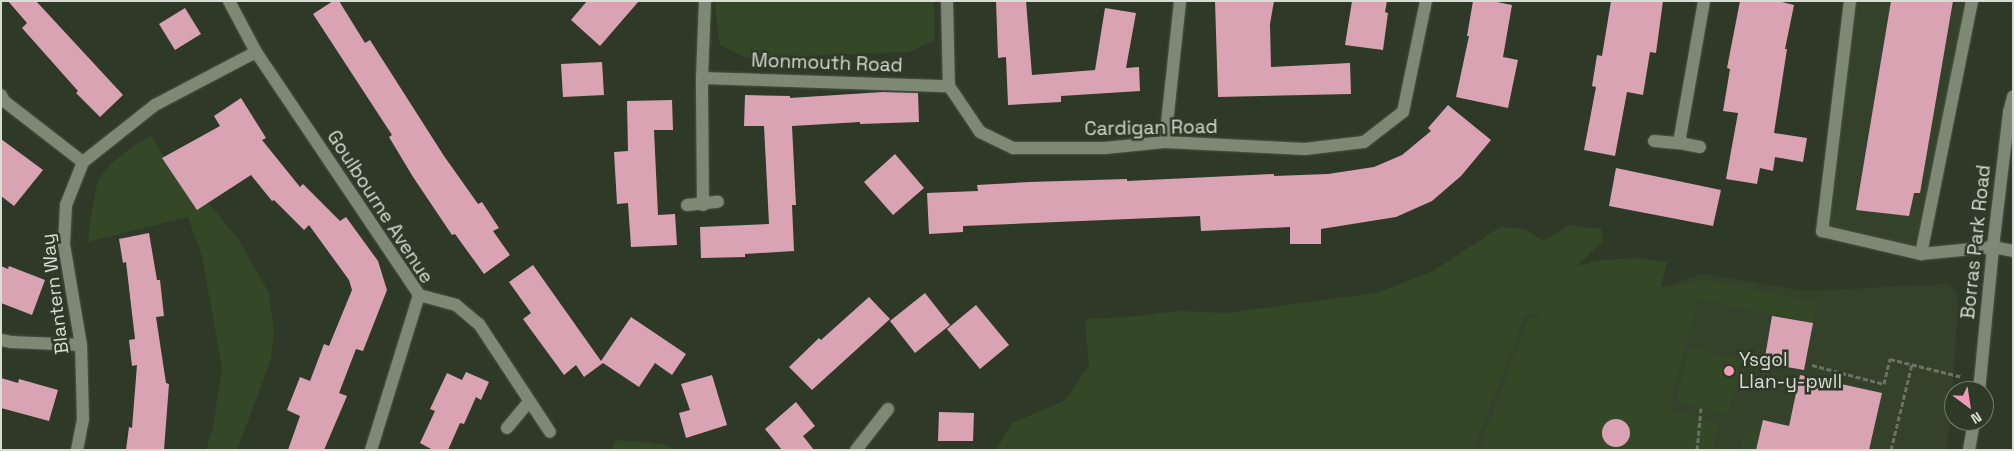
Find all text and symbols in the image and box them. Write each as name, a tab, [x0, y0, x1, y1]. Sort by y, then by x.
street label: Monmouth Road	[751, 49, 903, 77]
street label: Cardigan Road	[1084, 115, 1218, 141]
street label: Goulbourne Avenue	[322, 126, 438, 288]
street label: Borras Park Road	[1957, 164, 1995, 320]
street label: Blantern Way	[36, 232, 74, 356]
place label: Ysgol Llan-y-pwll	[1739, 349, 1842, 393]
marker: Ysgol Llan-y-pwll	[1723, 365, 1735, 377]
north arrow	[1944, 381, 1994, 431]
text: N	[1968, 408, 1985, 428]

